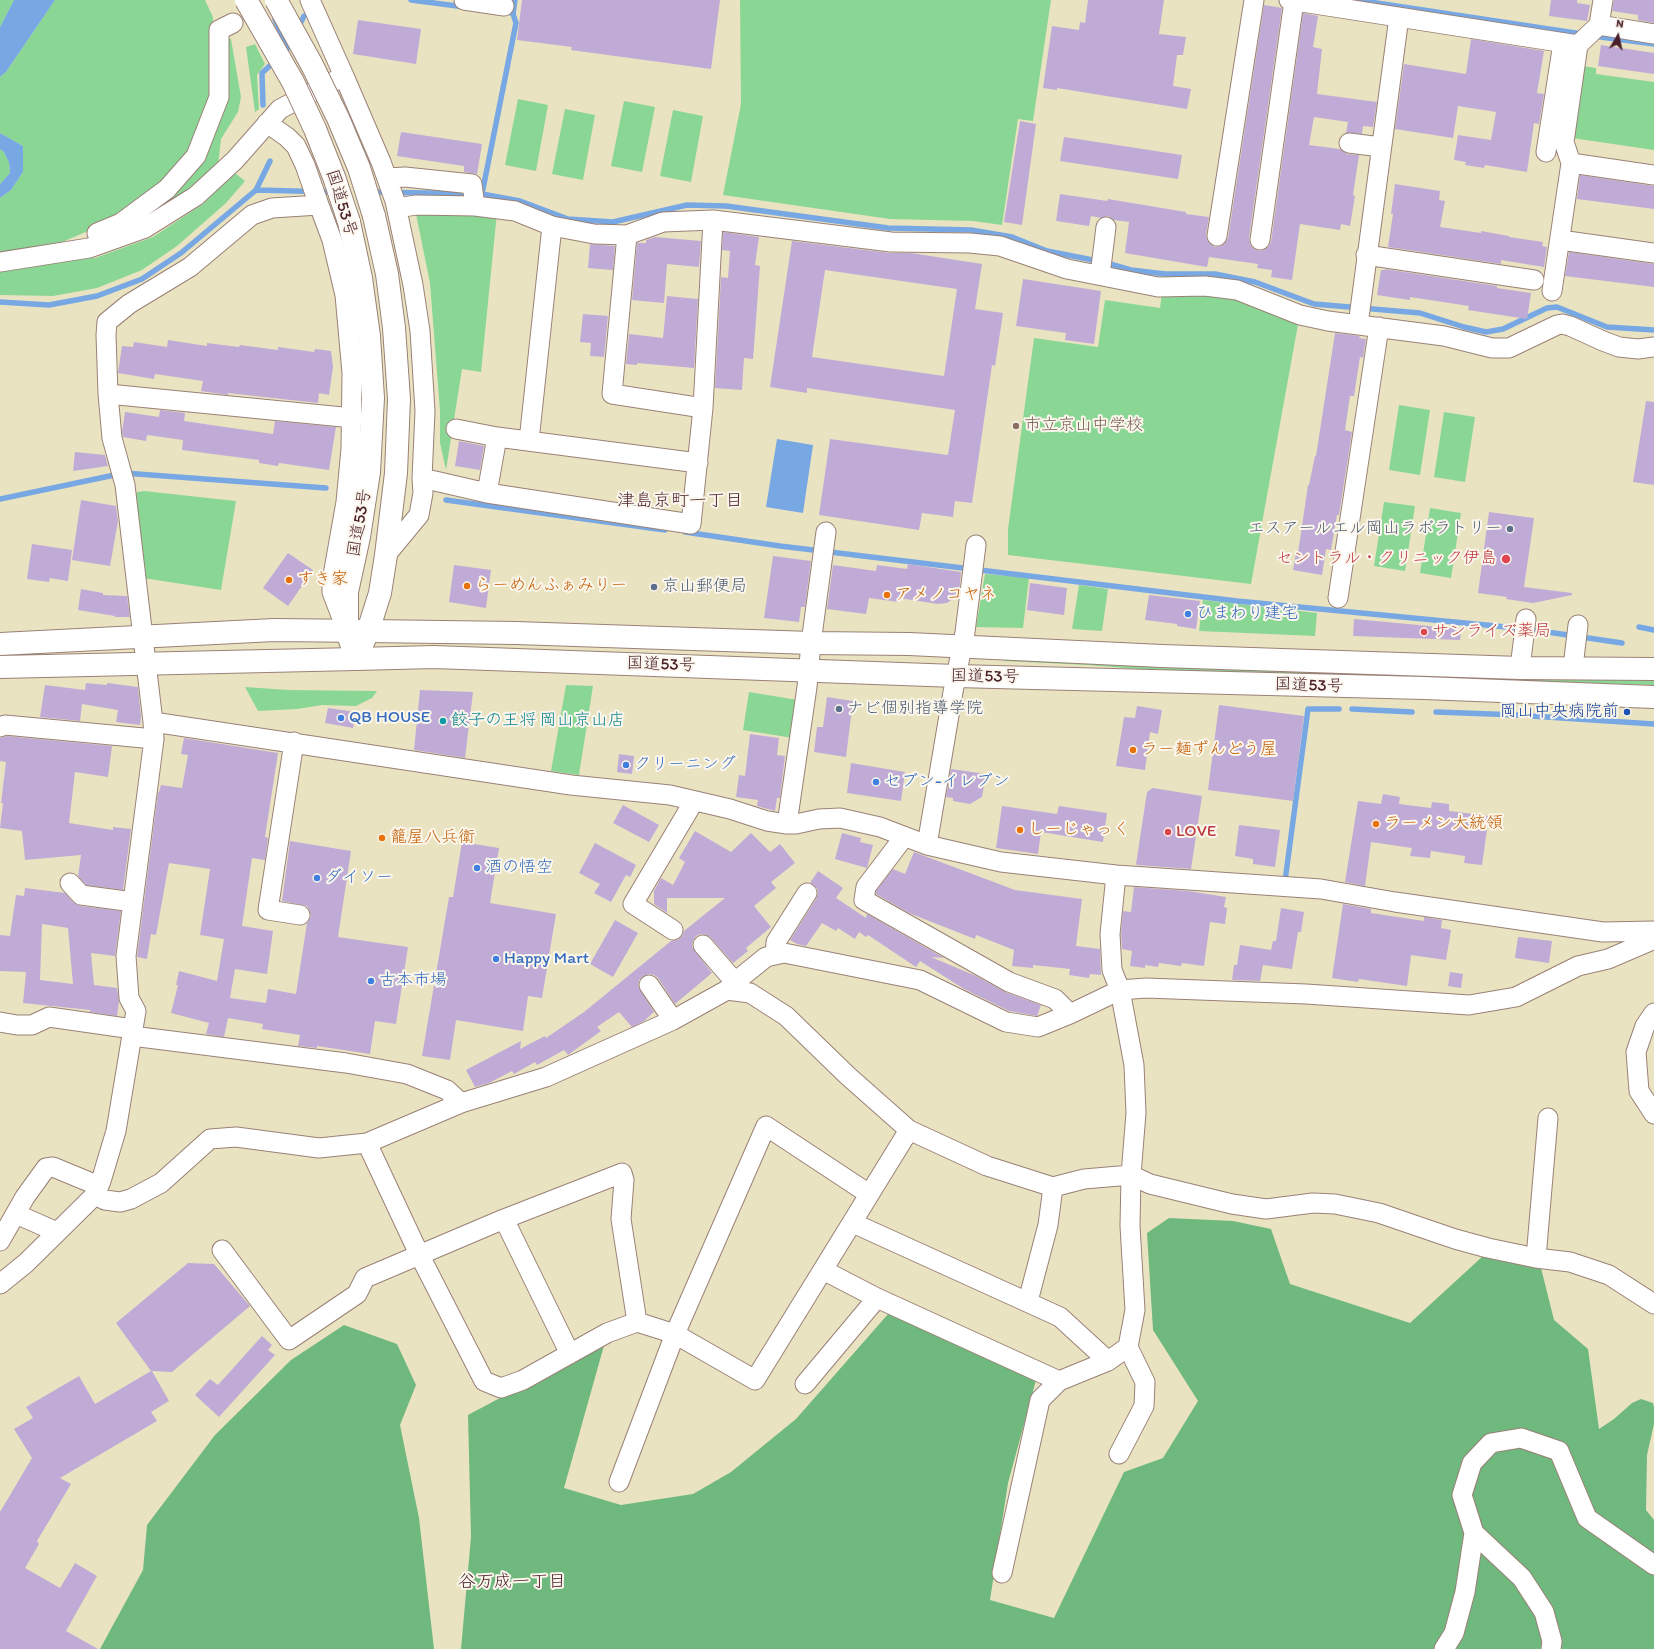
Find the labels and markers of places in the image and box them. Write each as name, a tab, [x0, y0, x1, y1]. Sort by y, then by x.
place label: 市立京山中学校	[1024, 416, 1143, 436]
marker: 市立京山中学校	[1011, 421, 1021, 431]
place label: エスアールエル岡山ラボラトリー	[1248, 519, 1502, 539]
marker: エスアールエル岡山ラボラトリー	[1505, 524, 1515, 534]
place label: セントラル・クリニック伊島	[1276, 549, 1497, 569]
marker: セントラル・クリニック伊島	[1500, 553, 1512, 565]
place label: すき家	[297, 570, 348, 590]
marker: すき家	[284, 575, 294, 585]
place label: らーめんふぁみりー	[475, 576, 627, 596]
place label: 京山郵便局	[662, 577, 747, 597]
marker: らーめんふぁみりー	[462, 581, 472, 591]
marker: 京山郵便局	[649, 582, 659, 592]
place label: アメノコヤネ	[895, 585, 997, 605]
marker: アメノコヤネ	[882, 590, 892, 600]
place label: ひまわり建宅	[1196, 604, 1298, 624]
marker: ひまわり建宅	[1183, 609, 1193, 619]
place label: サンライズ薬局	[1432, 622, 1551, 642]
marker: サンライズ薬局	[1419, 627, 1429, 637]
place label: ナビ個別指導学院	[847, 699, 983, 719]
place label: 岡山中央病院前	[1500, 702, 1619, 722]
marker: ナビ個別指導学院	[834, 704, 844, 714]
marker: 岡山中央病院前	[1622, 707, 1632, 717]
place label: QB HOUSE	[349, 708, 430, 728]
place label: 餃子の王将 岡山京山店	[451, 711, 625, 731]
marker: QB HOUSE	[336, 713, 346, 723]
marker: 餃子の王将 岡山京山店	[438, 716, 448, 726]
place label: ラー麺ずんどう屋	[1141, 740, 1277, 760]
marker: ラー麺ずんどう屋	[1128, 745, 1138, 755]
place label: クリーニング	[634, 755, 736, 775]
marker: クリーニング	[621, 760, 631, 770]
place label: セブン-イレブン	[884, 772, 1010, 792]
marker: セブン-イレブン	[871, 777, 881, 787]
place label: ラーメン大統領	[1384, 814, 1503, 834]
marker: ラーメン大統領	[1371, 819, 1381, 829]
place label: しーじゃっく	[1028, 820, 1130, 840]
place label: LOVE	[1176, 822, 1216, 842]
marker: しーじゃっく	[1015, 825, 1025, 835]
marker: LOVE	[1163, 827, 1173, 837]
place label: 籠屋八兵衛	[390, 828, 475, 848]
marker: 籠屋八兵衛	[377, 833, 387, 843]
place label: 酒の悟空	[485, 858, 553, 878]
marker: 酒の悟空	[472, 863, 482, 873]
place label: ダイソー	[325, 868, 393, 888]
marker: ダイソー	[312, 873, 322, 883]
place label: Happy Mart	[504, 949, 589, 969]
marker: Happy Mart	[491, 954, 501, 964]
place label: 古本市場	[379, 971, 447, 991]
marker: 古本市場	[366, 976, 376, 986]

